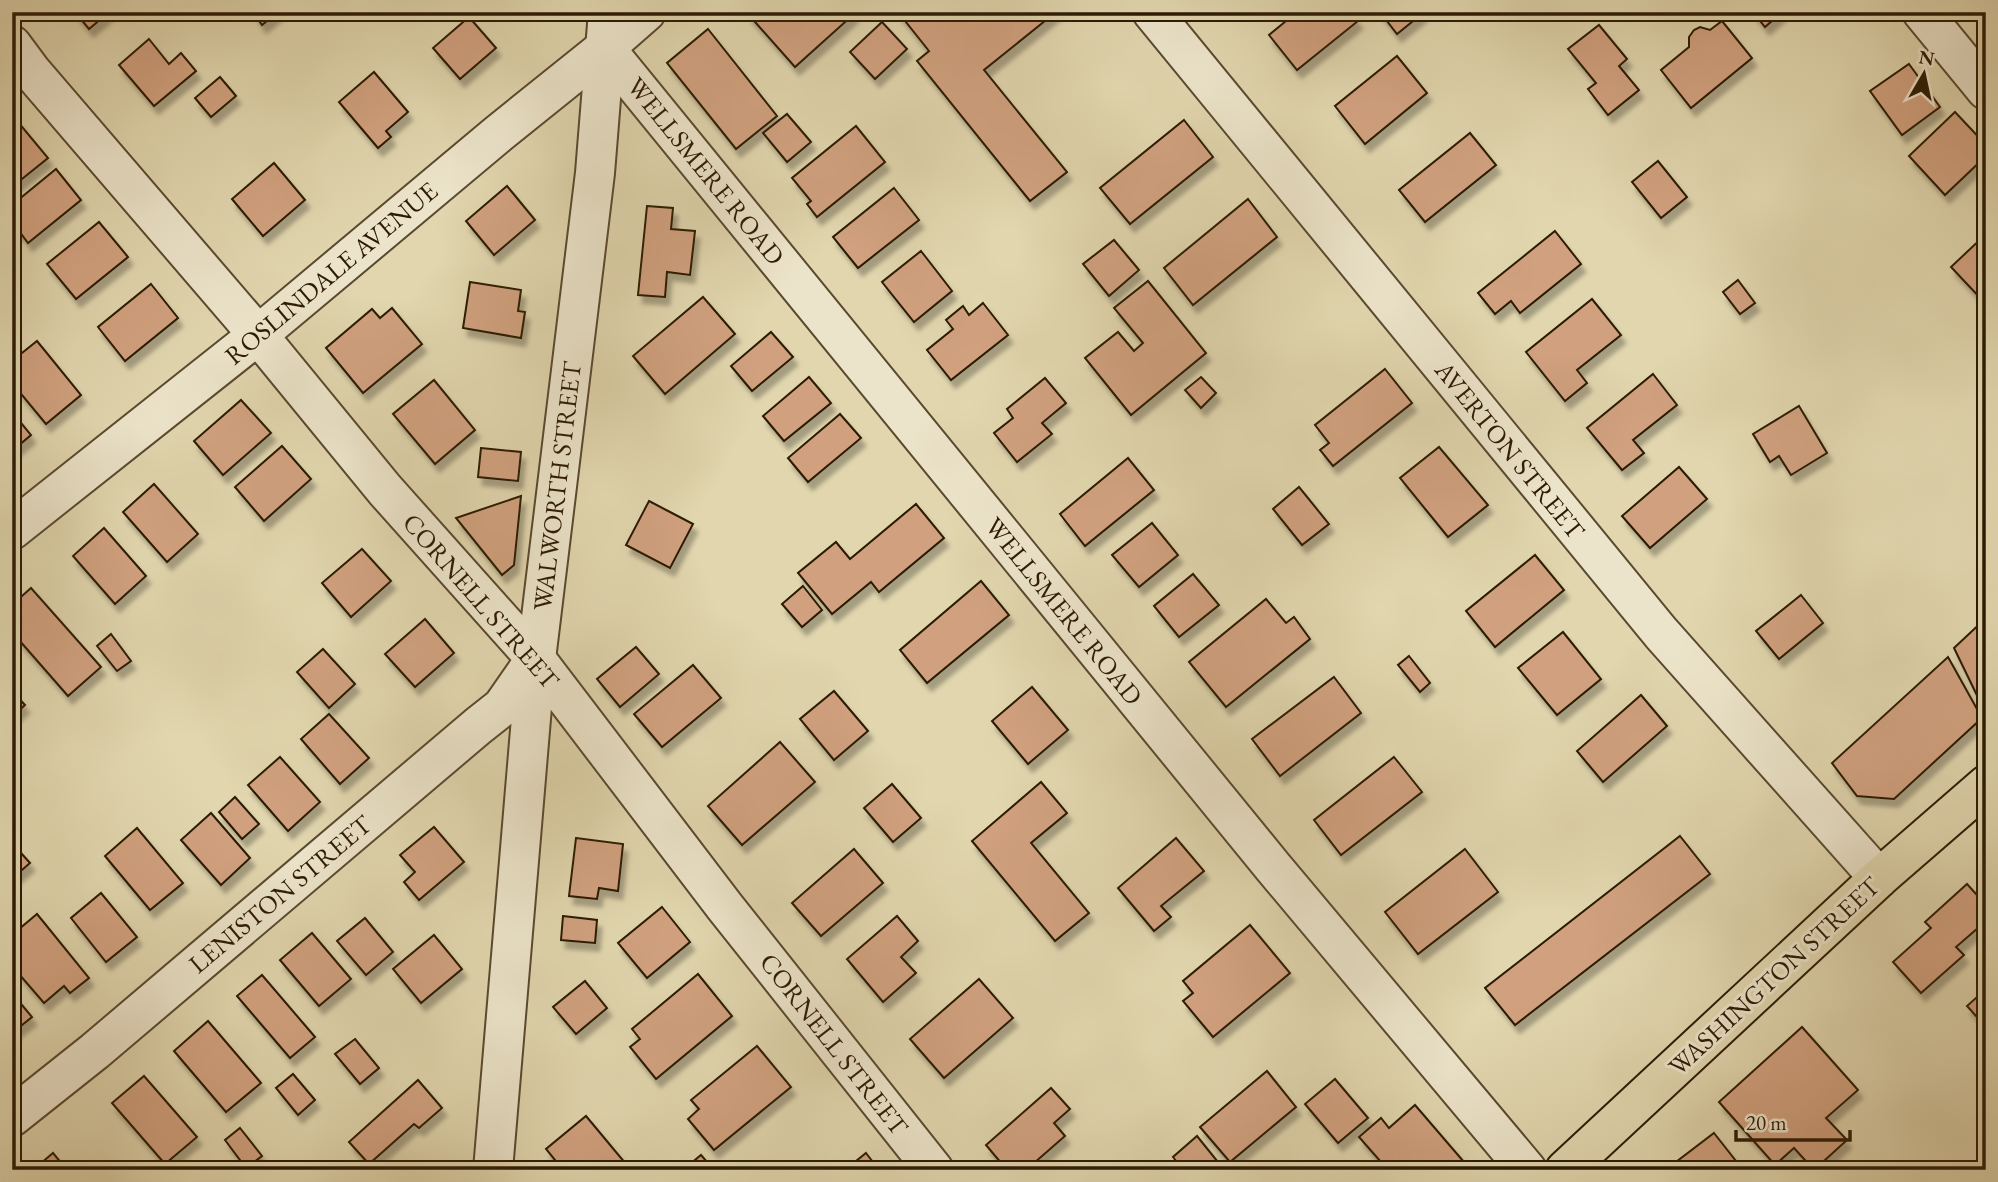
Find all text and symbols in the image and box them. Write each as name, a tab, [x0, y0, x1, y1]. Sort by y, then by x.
north arrow	[1890, 38, 1960, 108]
text: N	[1917, 44, 1937, 71]
street label: WELLSMERE ROAD	[620, 70, 792, 272]
street label: ROSLINDALE AVENUE	[217, 174, 445, 372]
street label: AVERTON STREET	[1427, 353, 1593, 547]
street label: WALWORTH STREET	[525, 359, 589, 613]
street label: CORNELL STREET	[395, 506, 567, 697]
street label: WELLSMERE ROAD	[978, 510, 1150, 712]
street label: LENISTON STREET	[181, 807, 379, 981]
street label: WASHINGTON STREET	[1661, 869, 1887, 1083]
street label: CORNELL STREET	[752, 946, 916, 1143]
scale bar	[1736, 1098, 1849, 1142]
text: 20 m	[1746, 1109, 1787, 1136]

